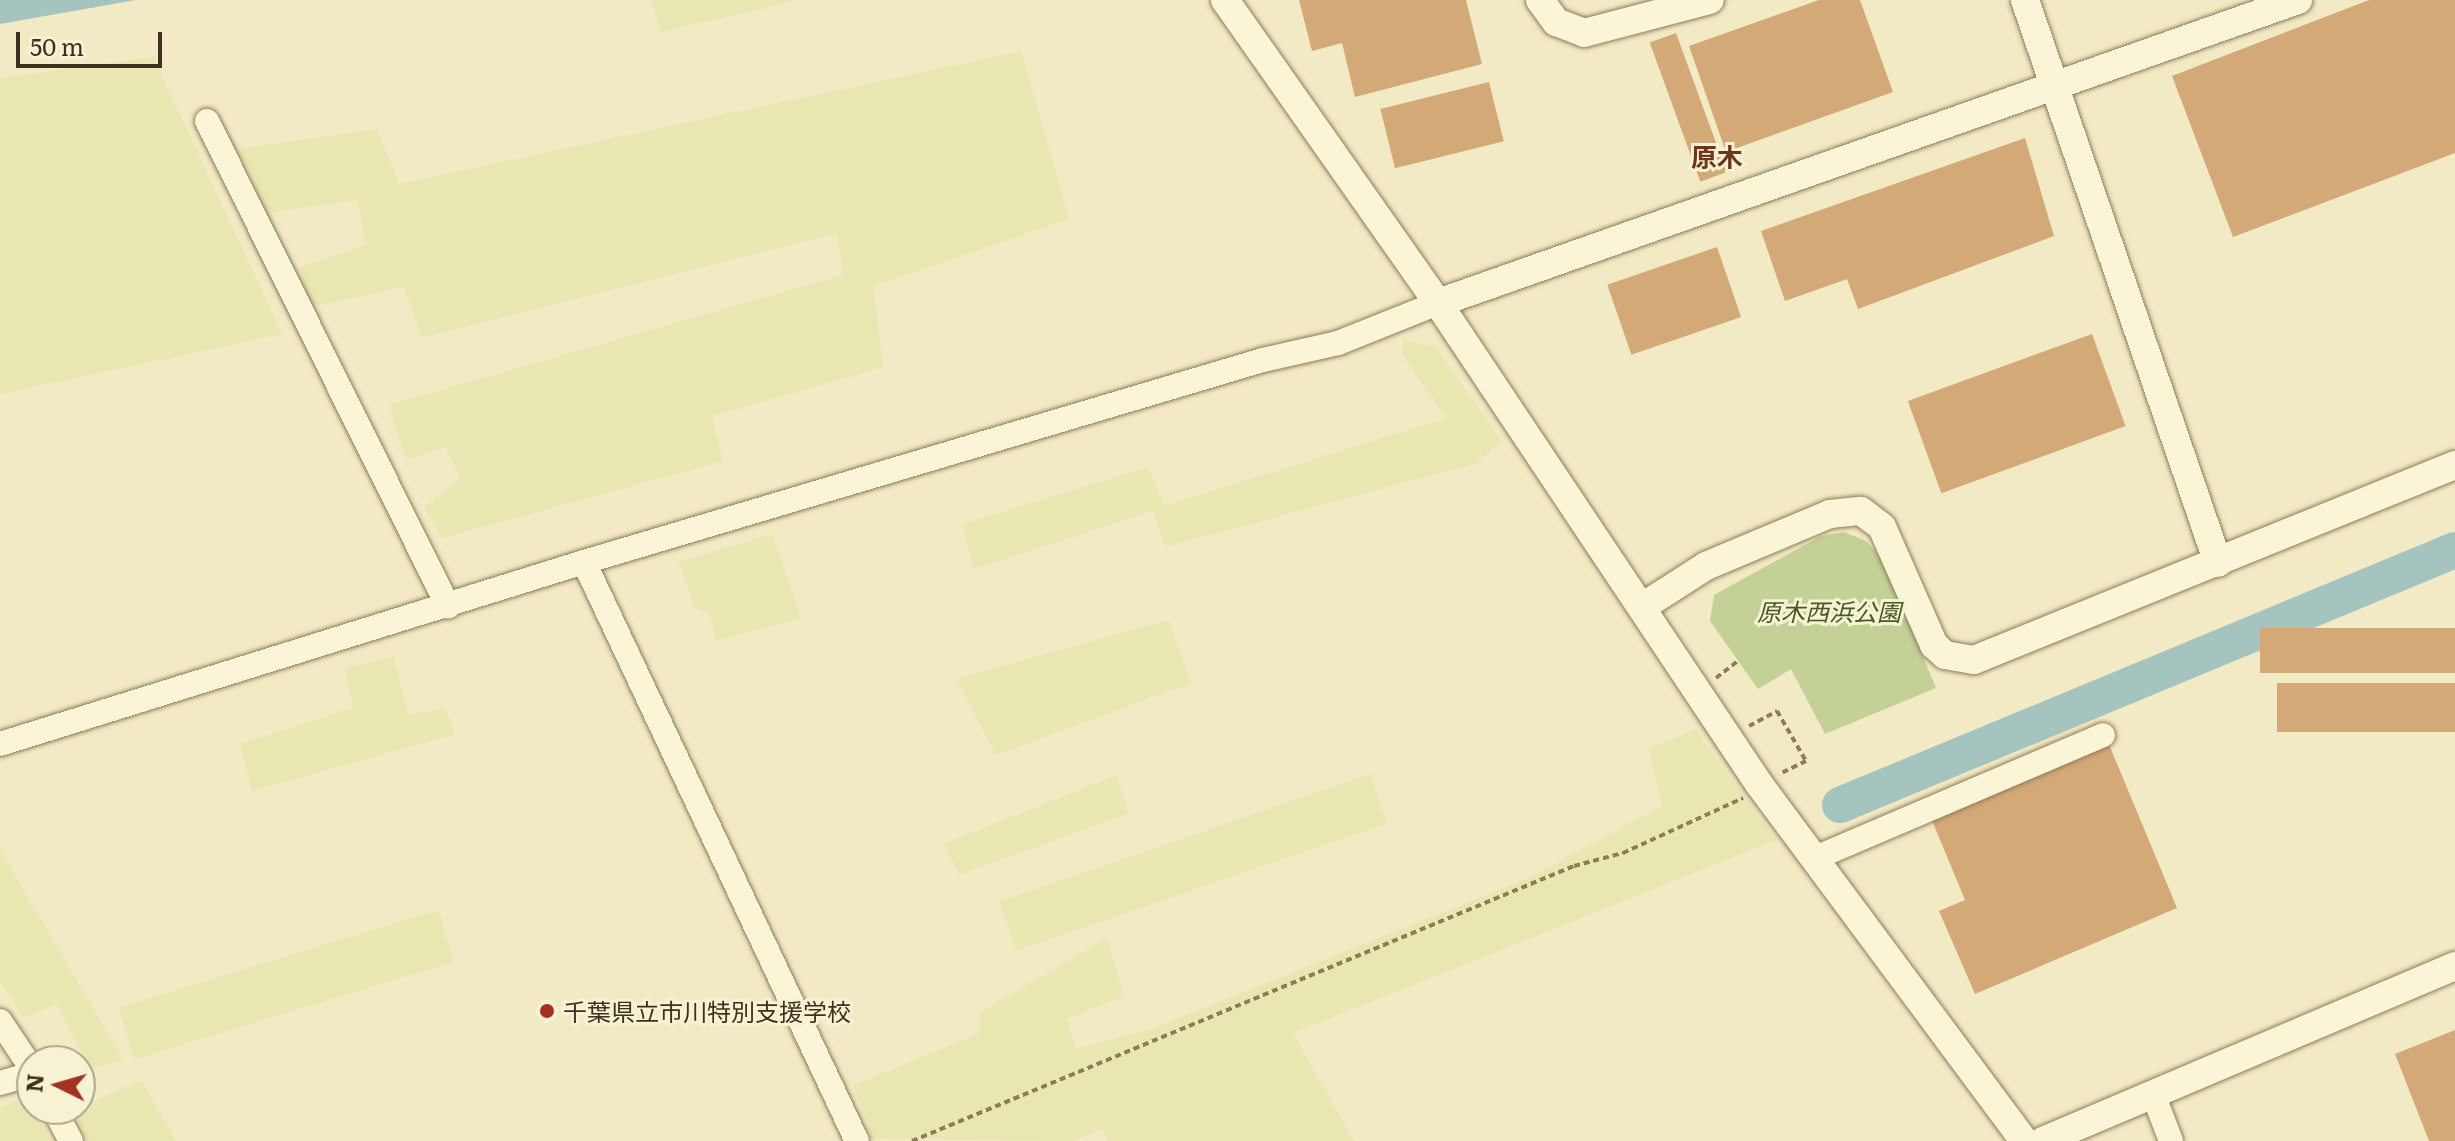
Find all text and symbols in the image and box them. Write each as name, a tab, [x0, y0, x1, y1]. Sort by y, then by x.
scale bar	[20, 16, 166, 66]
text: 50 m	[30, 28, 84, 63]
district label: 原木	[1691, 140, 1743, 172]
park label: 原木西浜公園	[1757, 597, 1901, 625]
place label: 千葉県立市川特別支援学校	[563, 997, 851, 1025]
marker: 千葉県立市川特別支援学校	[538, 1002, 556, 1020]
north arrow	[16, 1045, 96, 1125]
text: N	[16, 1072, 51, 1094]

